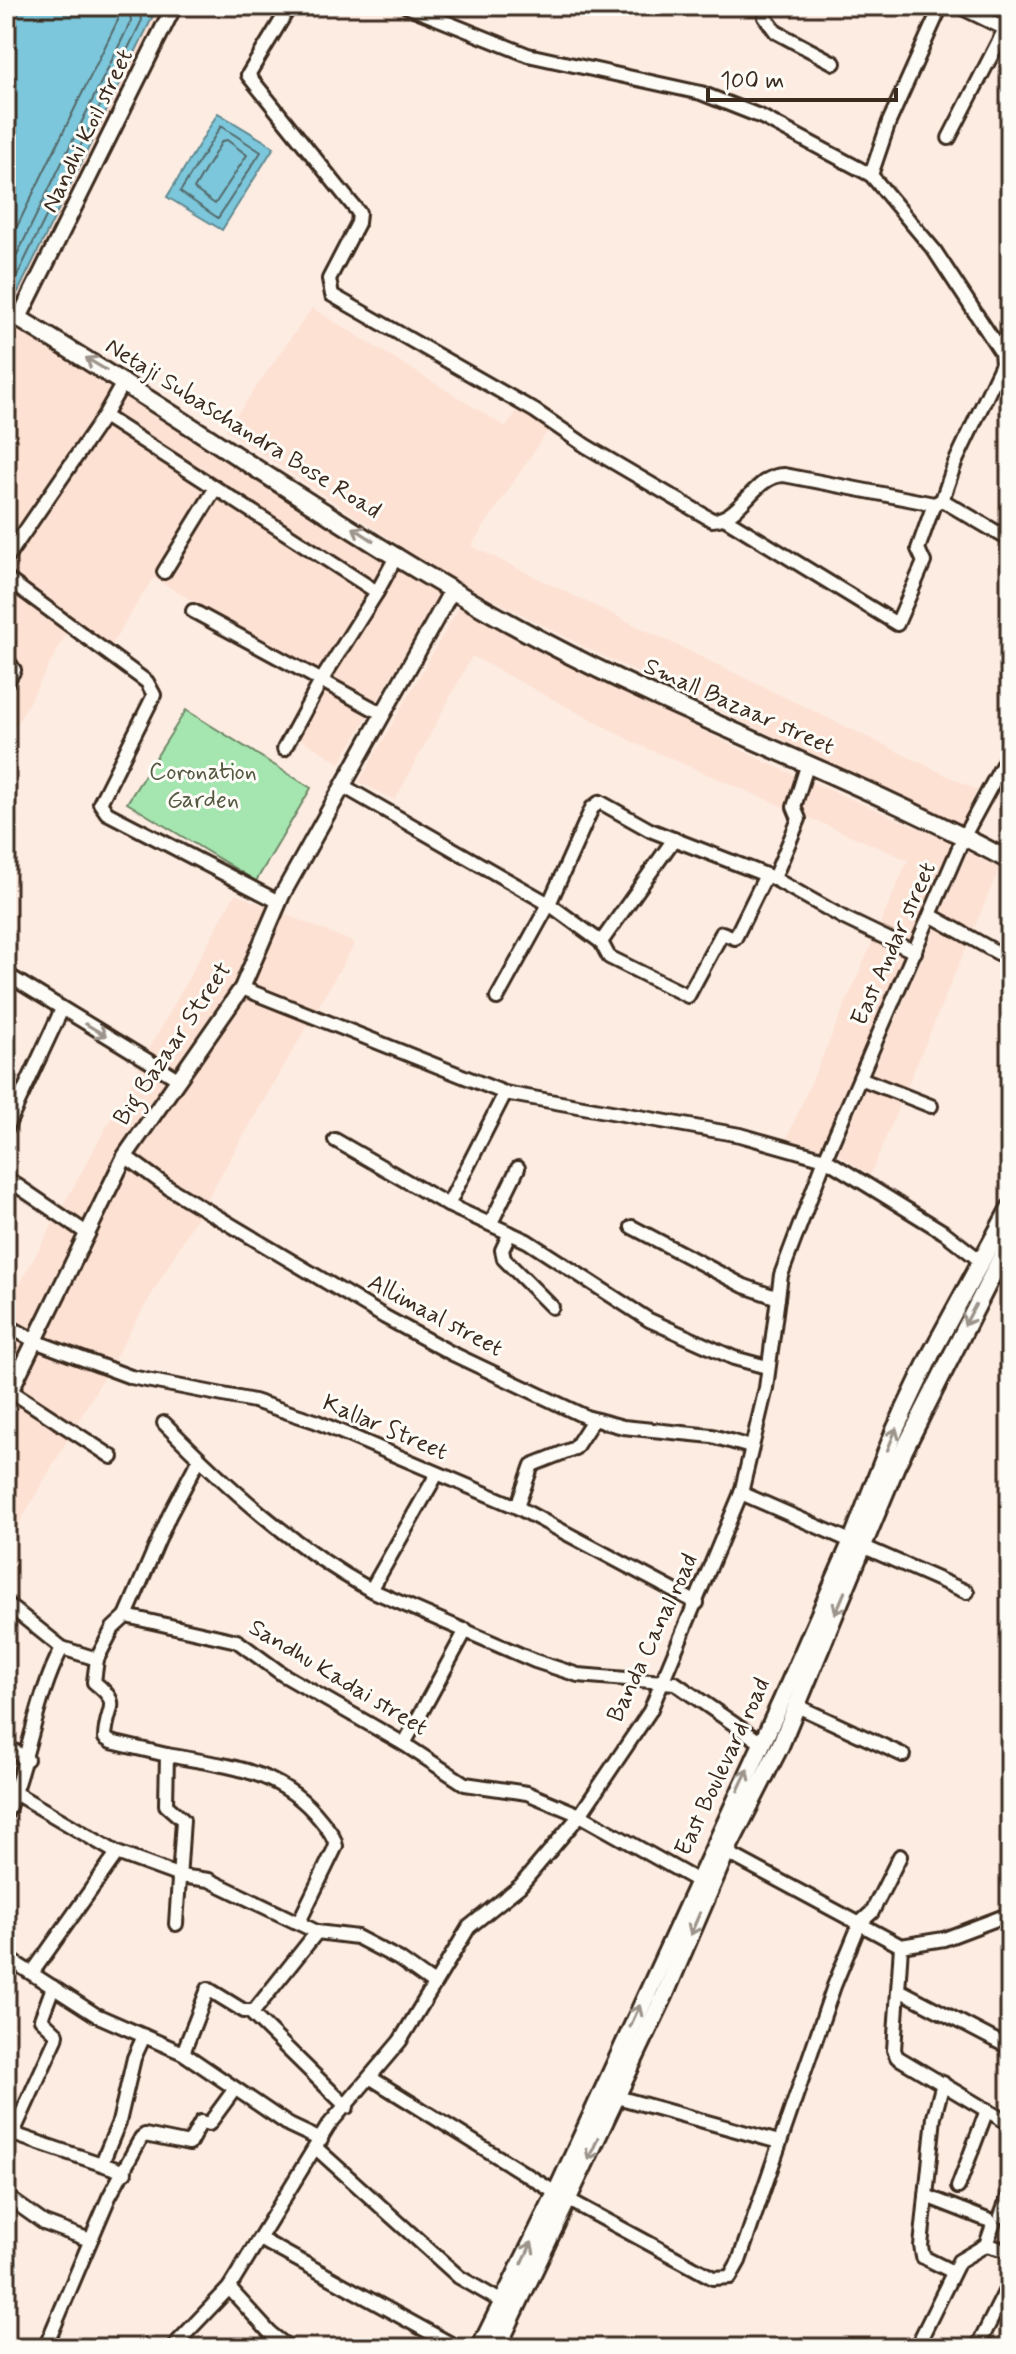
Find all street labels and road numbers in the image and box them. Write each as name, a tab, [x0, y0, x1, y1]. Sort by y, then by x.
street label: Nandhi Koil street	[35, 44, 141, 218]
street label: Netaji Subaschandra Bose Road	[99, 331, 387, 527]
street label: Small Bazaar street	[639, 651, 839, 763]
street label: East Andar street	[844, 857, 944, 1031]
street label: Big Bazaar Street	[107, 956, 242, 1133]
street label: Allimaal street	[362, 1267, 508, 1365]
street label: Kallar Street	[318, 1388, 452, 1468]
street label: Banda Canal road	[600, 1549, 706, 1727]
street label: Sandhu Kadai street	[243, 1612, 433, 1744]
street label: East Boulevard road	[668, 1673, 778, 1861]

